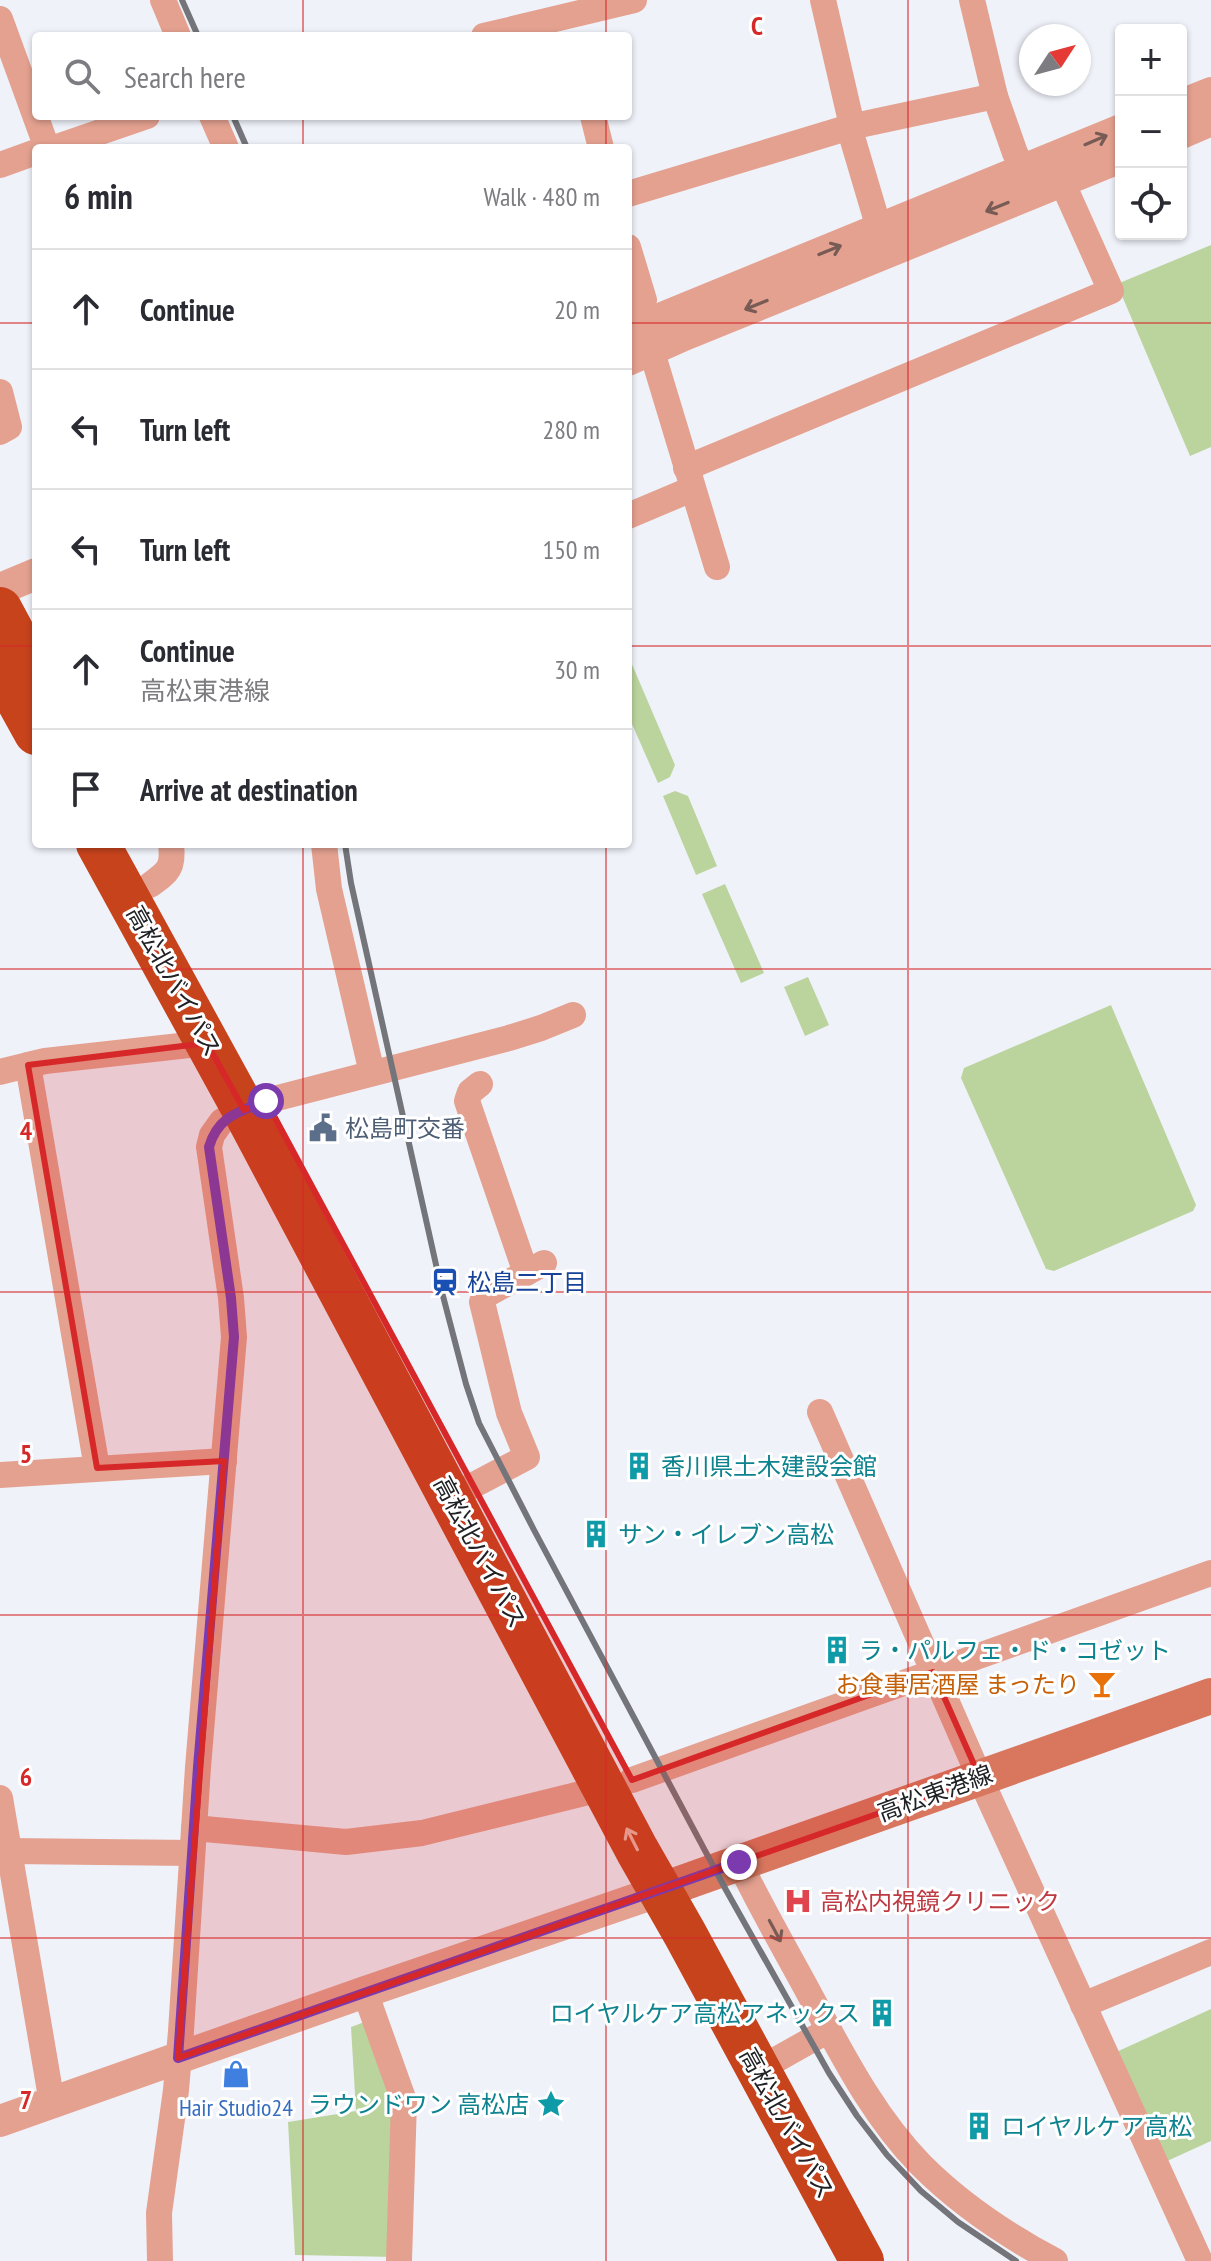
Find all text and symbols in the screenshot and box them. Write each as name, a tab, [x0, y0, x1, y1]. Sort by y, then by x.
text: C	[751, 9, 763, 42]
north arrow	[1019, 24, 1091, 96]
map controls	[1115, 24, 1187, 240]
button: +	[1115, 24, 1187, 96]
search box	[32, 32, 632, 120]
icon: search	[60, 54, 104, 98]
text: Search here	[124, 57, 246, 96]
button: −	[1115, 96, 1187, 168]
one-way arrow	[1083, 132, 1108, 146]
button: locate	[1115, 168, 1187, 240]
text: 6 min	[64, 174, 133, 218]
text: Walk · 480 m	[483, 180, 600, 213]
one-way arrow	[985, 201, 1010, 215]
one-way arrow	[817, 241, 842, 256]
icon: ahead	[64, 287, 108, 331]
text: Continue	[140, 290, 235, 329]
text: 20 m	[554, 293, 600, 326]
one-way arrow	[744, 299, 769, 314]
icon: left	[64, 407, 108, 451]
text: Turn left	[140, 410, 230, 449]
text: 280 m	[542, 413, 600, 446]
icon: left	[64, 527, 108, 571]
text: Turn left	[140, 530, 230, 569]
text: 150 m	[542, 533, 600, 566]
text: Continue	[140, 631, 235, 670]
icon: ahead	[64, 647, 108, 691]
text: 30 m	[554, 653, 600, 686]
text: 高松東港線	[140, 674, 270, 707]
icon: arrive	[64, 767, 108, 811]
text: Arrive at destination	[140, 770, 358, 809]
street label: 高松北バイパス	[120, 900, 228, 1062]
route start	[248, 1083, 284, 1119]
public building icon: 松島町交番	[308, 1113, 338, 1143]
place label: 松島町交番	[345, 1113, 465, 1144]
text: 4	[20, 1114, 33, 1147]
station icon: 松島二丁目	[430, 1267, 460, 1297]
place label: 松島二丁目	[467, 1267, 587, 1298]
text: 5	[20, 1437, 32, 1470]
building icon: 香川県土木建設会館	[624, 1451, 654, 1481]
place label: 香川県土木建設会館	[661, 1451, 877, 1482]
street label: 高松北バイパス	[427, 1471, 533, 1633]
building icon: サン・イレブン高松	[581, 1519, 611, 1549]
place label: サン・イレブン高松	[618, 1519, 834, 1550]
building icon: ラ・パルフェ・ド・コゼット	[822, 1635, 852, 1665]
place label: ラ・パルフェ・ド・コゼット	[859, 1635, 1171, 1666]
place label: お食事居酒屋 まったり	[836, 1669, 1080, 1700]
bar icon: お食事居酒屋 まったり	[1087, 1669, 1117, 1699]
street label: 高松東港線	[873, 1758, 997, 1828]
text: 6	[20, 1760, 32, 1793]
one-way arrow	[623, 1828, 639, 1852]
route end	[721, 1844, 757, 1880]
hospital icon: 高松内視鏡クリニック	[783, 1886, 813, 1916]
place label: 高松内視鏡クリニック	[820, 1886, 1060, 1917]
one-way arrow	[767, 1919, 783, 1942]
place label: ロイヤルケア高松アネックス	[549, 1998, 860, 2029]
building icon: ロイヤルケア高松アネックス	[867, 1998, 897, 2028]
street label: 高松北バイパス	[733, 2042, 841, 2204]
shop icon: Hair Studio24	[221, 2059, 251, 2089]
text: 7	[20, 2083, 32, 2116]
place label: ラウンドワン 高松店	[308, 2089, 529, 2120]
place icon: ラウンドワン 高松店	[536, 2089, 566, 2119]
place label: Hair Studio24	[179, 2092, 293, 2123]
building icon: ロイヤルケア高松	[964, 2111, 994, 2141]
place label: ロイヤルケア高松	[1001, 2111, 1192, 2142]

